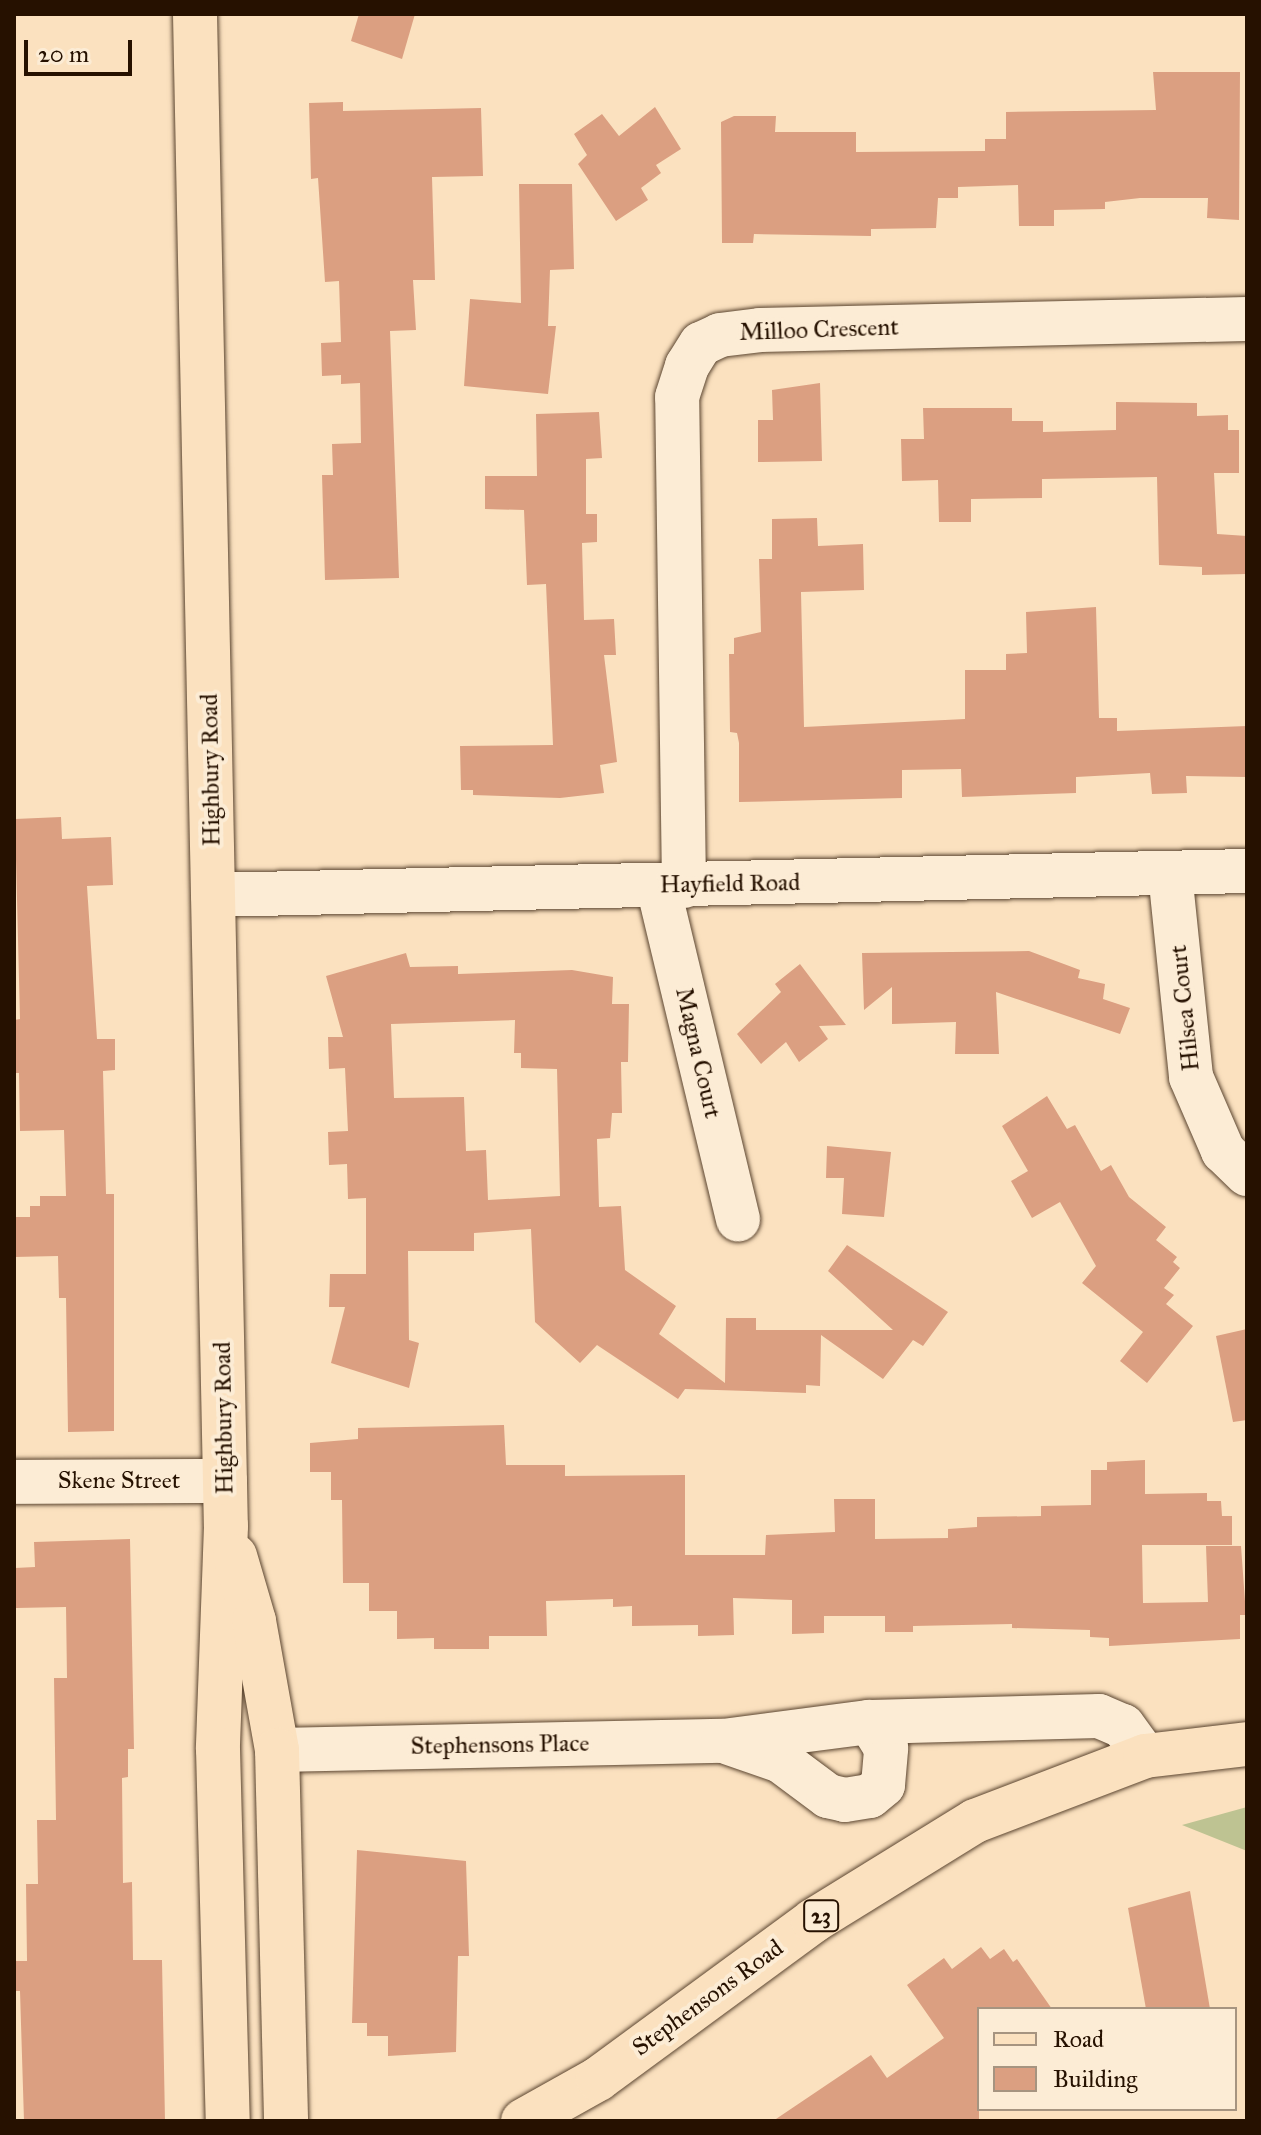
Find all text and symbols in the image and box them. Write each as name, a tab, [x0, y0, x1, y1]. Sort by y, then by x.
scale bar	[28, 24, 136, 74]
text: 20 m	[38, 39, 89, 69]
street label: Milloo Crescent	[739, 313, 899, 347]
street label: Highbury Road	[195, 693, 227, 847]
street label: Hayfield Road	[659, 868, 801, 900]
street label: Hilsea Court	[1164, 943, 1206, 1073]
street label: Magna Court	[669, 985, 727, 1121]
street label: Highbury Road	[208, 1341, 240, 1495]
street label: Skene Street	[58, 1467, 180, 1495]
street label: Stephensons Place	[410, 1729, 590, 1761]
road number: 23	[803, 1898, 839, 1934]
street label: Stephensons Road	[627, 1934, 789, 2062]
legend	[977, 2007, 1237, 2111]
text: Road	[1053, 2024, 1104, 2054]
text: Building	[1053, 2064, 1138, 2094]

